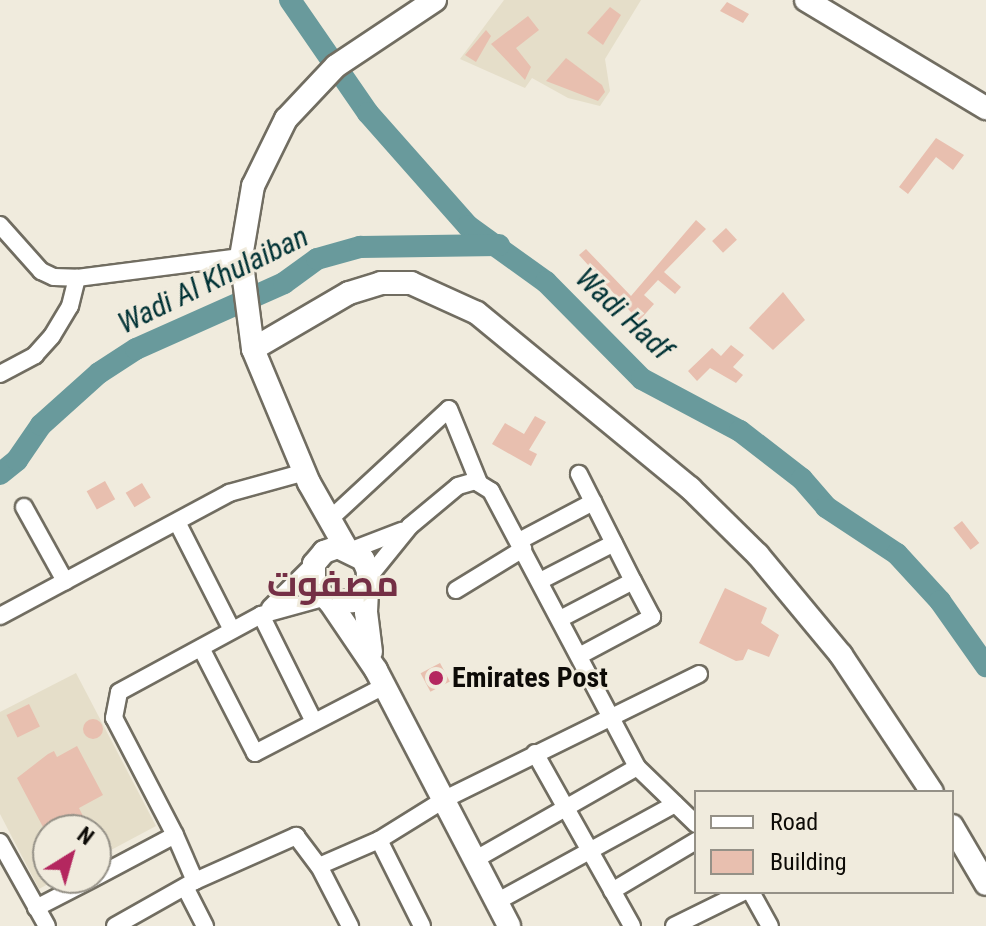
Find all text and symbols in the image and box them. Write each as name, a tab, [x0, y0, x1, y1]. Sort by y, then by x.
water label: Wadi Al Khulaiban	[112, 218, 314, 342]
water label: Wadi Hadf	[568, 260, 680, 368]
district label: مصفوت	[267, 563, 399, 607]
place label: Emirates Post	[452, 661, 608, 695]
marker: Emirates Post	[427, 669, 445, 687]
legend	[694, 790, 954, 894]
text: Road	[770, 808, 818, 836]
north arrow	[32, 814, 112, 894]
text: N	[73, 822, 98, 850]
text: Building	[770, 848, 847, 876]

